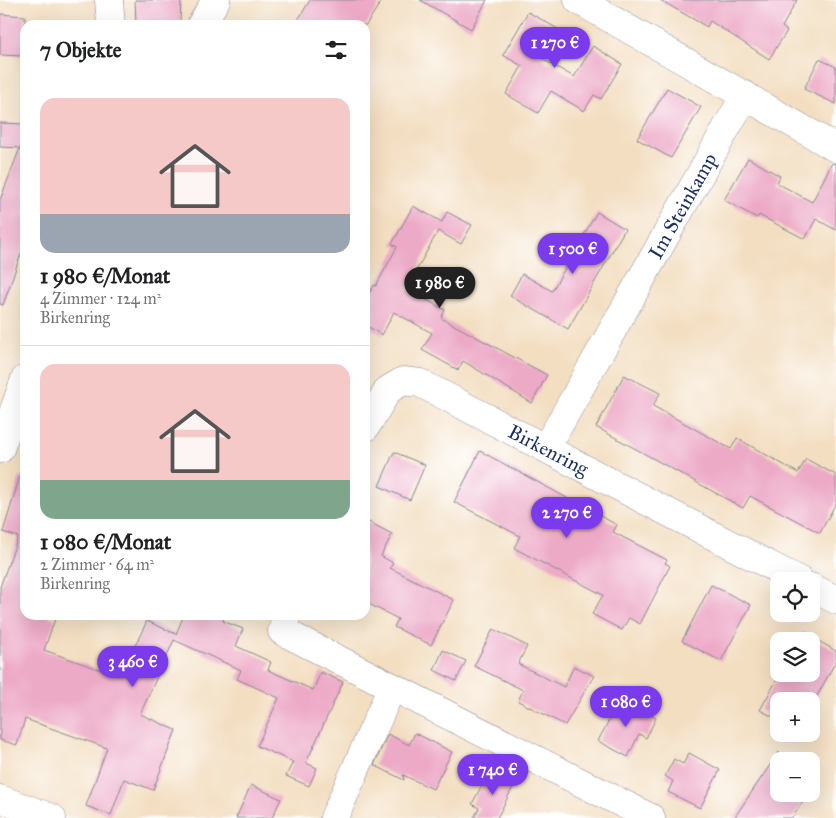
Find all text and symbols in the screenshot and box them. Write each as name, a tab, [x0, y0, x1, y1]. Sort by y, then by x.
pin: 1 270 €	[509, 27, 601, 69]
text: 1 270 €	[531, 33, 579, 52]
icon: filters	[322, 36, 350, 64]
text: 7 Objekte	[40, 37, 122, 63]
icon: home	[150, 131, 240, 221]
street label: Im Steinkamp	[643, 149, 722, 263]
pin: 1 500 €	[527, 232, 619, 275]
text: 1 500 €	[549, 239, 597, 258]
text: 1 980 €/Monat	[40, 263, 170, 289]
pin: 1 980 €	[394, 266, 486, 309]
text: 1 980 €	[415, 273, 465, 292]
text: 4 Zimmer · 124 m²	[40, 289, 161, 308]
text: Birkenring	[40, 308, 110, 327]
icon: home	[150, 396, 240, 486]
street label: Birkenring	[504, 419, 593, 482]
pin: 2 270 €	[521, 496, 613, 539]
text: 2 270 €	[542, 503, 592, 522]
text: 1 080 €/Monat	[40, 529, 171, 555]
text: 2 Zimmer · 64 m²	[40, 555, 154, 574]
map controls	[770, 572, 820, 802]
button: locate	[770, 572, 820, 622]
text: Birkenring	[40, 574, 110, 593]
button: layers	[770, 632, 820, 682]
pin: 3 460 €	[87, 646, 179, 688]
text: 3 460 €	[108, 652, 158, 671]
pin: 1 080 €	[580, 686, 672, 728]
text: 1 080 €	[601, 692, 651, 711]
button: +	[770, 692, 820, 742]
button: −	[770, 752, 820, 802]
pin: 1 740 €	[447, 754, 539, 796]
text: 1 740 €	[468, 760, 518, 779]

